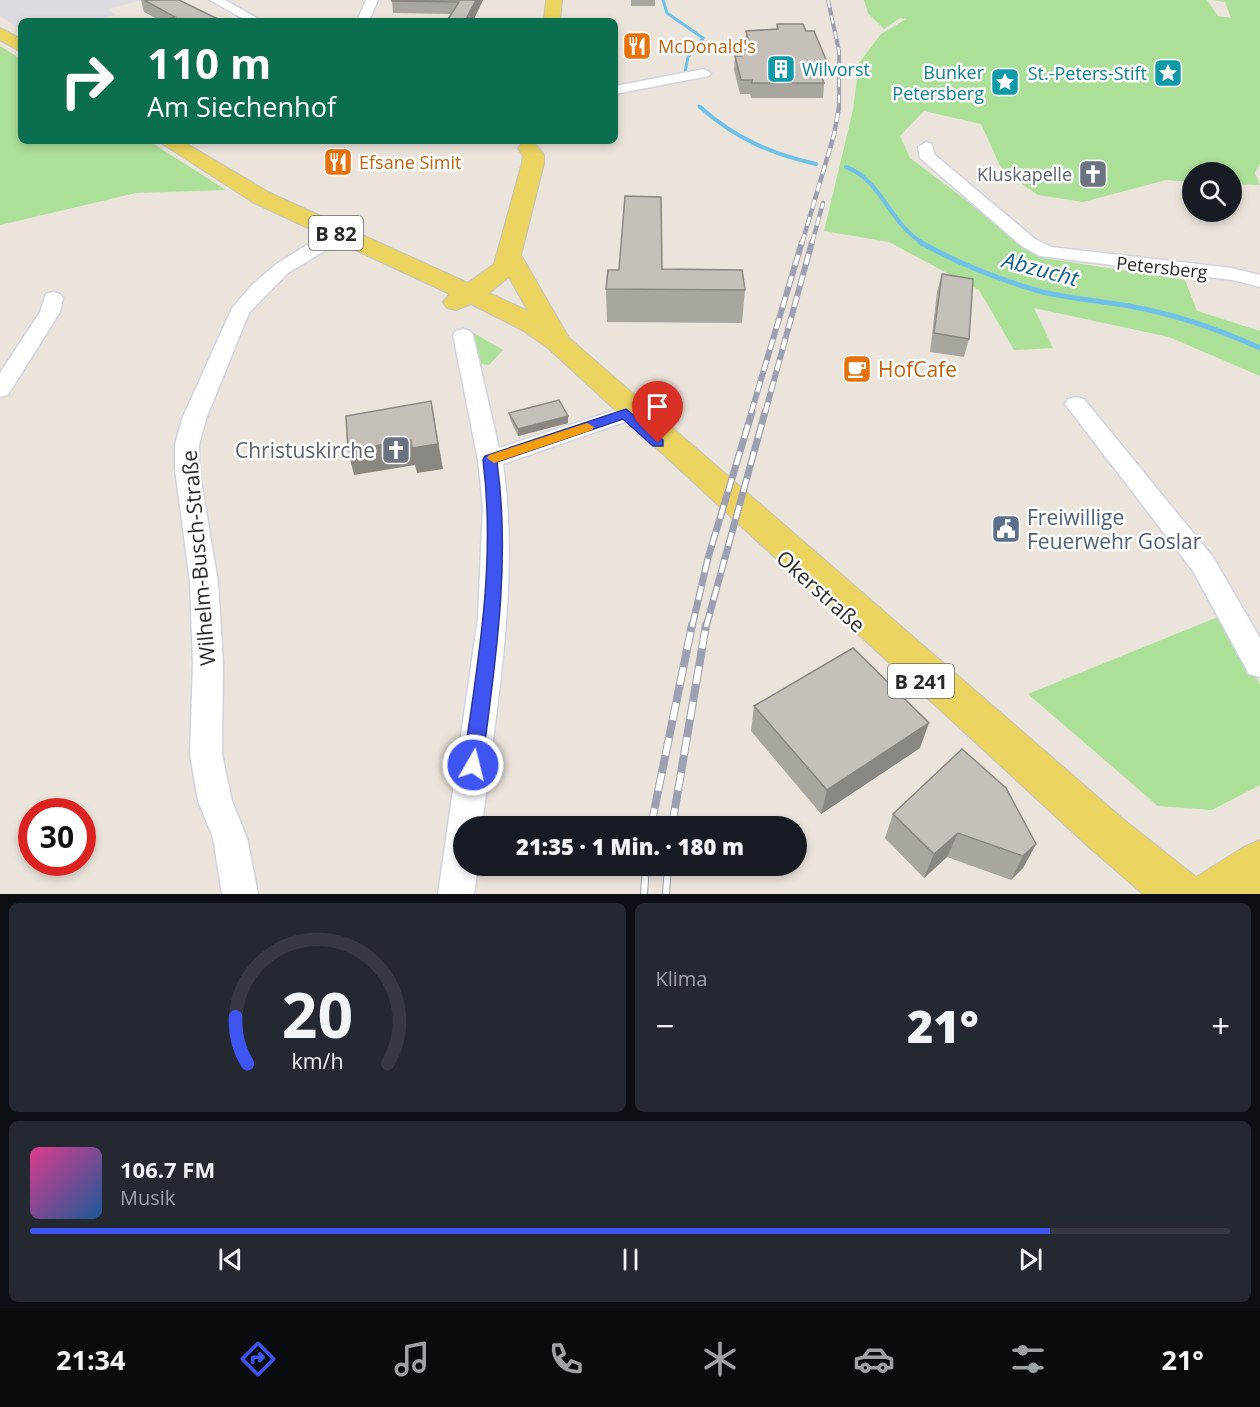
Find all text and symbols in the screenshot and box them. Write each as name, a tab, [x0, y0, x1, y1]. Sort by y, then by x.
restaurant icon: McDonald's	[621, 30, 653, 62]
text: 110 m	[147, 34, 271, 91]
place label: McDonald's	[658, 34, 756, 58]
icon: right	[48, 42, 126, 120]
building icon: Wilvorst	[765, 53, 797, 85]
place label: Wilvorst	[802, 57, 870, 81]
place icon: St.-Peters-Stift	[1152, 57, 1184, 89]
place label: Bunker Petersberg	[892, 60, 985, 105]
place label: St.-Peters-Stift	[1028, 61, 1147, 85]
place icon: Bunker Petersberg	[989, 66, 1021, 98]
text: Am Siechenhof	[147, 88, 336, 125]
restaurant icon: Efsane Simit	[322, 146, 354, 178]
place label: Efsane Simit	[359, 150, 462, 174]
church icon: Kluskapelle	[1077, 158, 1109, 190]
place label: Kluskapelle	[977, 162, 1072, 186]
map controls	[1182, 162, 1242, 222]
button: search	[1182, 162, 1242, 222]
road number: B 82	[309, 216, 363, 250]
water label: Abzucht	[998, 243, 1083, 293]
street label: Petersberg	[1115, 250, 1209, 284]
cafe icon: HofCafe	[841, 353, 873, 385]
place label: HofCafe	[878, 355, 957, 383]
pin	[632, 381, 683, 443]
icon: arrive	[641, 390, 674, 423]
church icon: Christuskirche	[380, 434, 412, 466]
place label: Christuskirche	[235, 436, 375, 464]
street label: Wilhelm-Busch-Straße	[175, 449, 221, 667]
place label: Freiwillige Feuerwehr Goslar	[1027, 503, 1202, 555]
public building icon: Freiwillige Feuerwehr Goslar	[990, 513, 1022, 545]
street label: Okerstraße	[771, 544, 871, 638]
road number: B 241	[888, 664, 954, 698]
position arrow	[441, 733, 505, 797]
speed limit sign: 30	[18, 798, 96, 876]
text: 21:35 · 1 Min. · 180 m	[516, 831, 744, 861]
text: Klima	[656, 965, 707, 992]
text: 20	[282, 971, 353, 1056]
text: 21°	[907, 995, 979, 1056]
text: −	[656, 1003, 674, 1048]
text: +	[1211, 1003, 1230, 1048]
text: km/h	[291, 1047, 343, 1076]
text: 106.7 FM	[120, 1154, 215, 1184]
text: Musik	[120, 1184, 175, 1211]
icon: previous	[214, 1243, 247, 1276]
icon: pause	[614, 1243, 647, 1276]
icon: next	[1014, 1243, 1047, 1276]
icon: directions	[237, 1338, 279, 1380]
icon: music	[391, 1338, 433, 1380]
icon: phone	[545, 1338, 587, 1380]
icon: climate	[699, 1338, 741, 1380]
icon: car	[853, 1338, 895, 1380]
icon: filters	[1007, 1338, 1049, 1380]
text: 21:34	[56, 1341, 125, 1378]
text: 21°	[1161, 1341, 1204, 1378]

